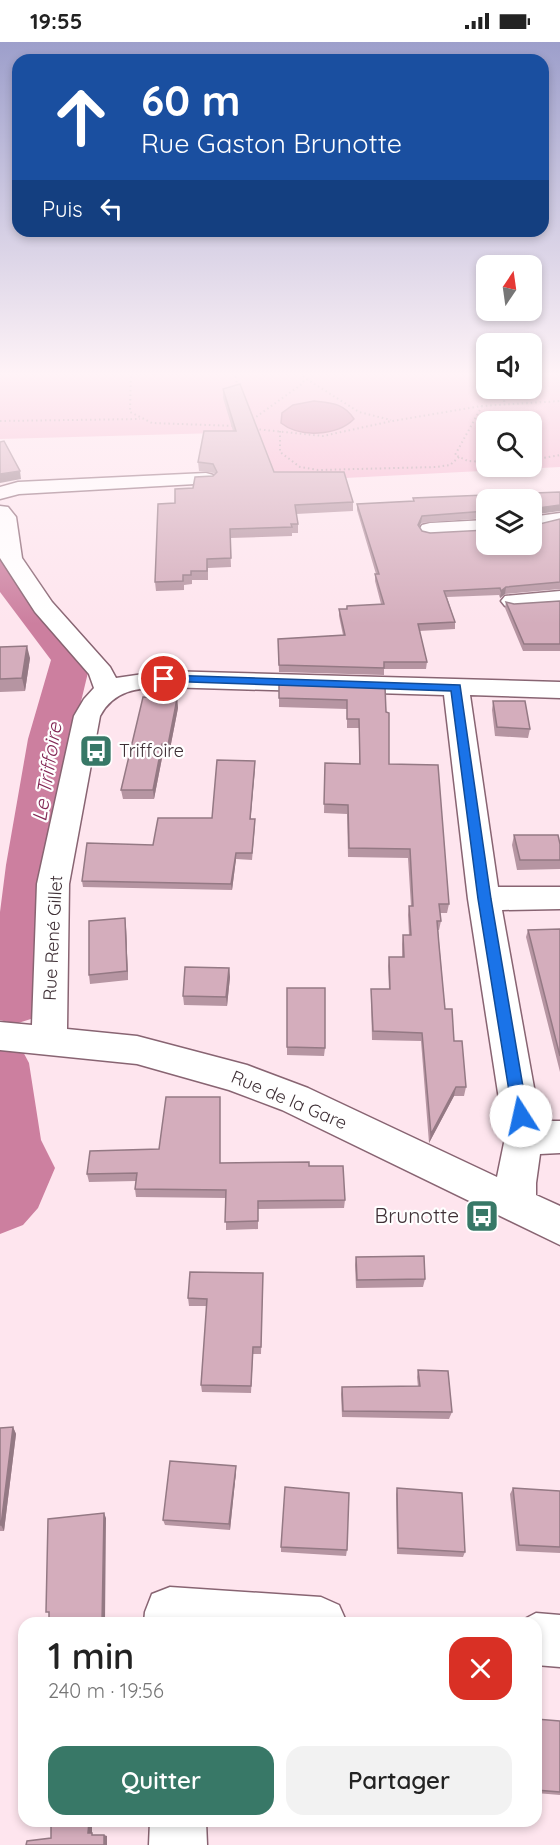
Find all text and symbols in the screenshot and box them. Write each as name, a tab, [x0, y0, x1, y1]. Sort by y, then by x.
text: 19:55	[30, 7, 82, 35]
text: 60 m	[141, 74, 241, 127]
icon: ahead	[42, 78, 120, 156]
text: Rue Gaston Brunotte	[141, 126, 402, 160]
icon: left	[95, 192, 128, 225]
text: Puis	[42, 195, 83, 223]
north arrow	[476, 255, 542, 321]
map controls	[476, 255, 542, 555]
button: sound	[476, 333, 542, 399]
button: search	[476, 411, 542, 477]
button: layers	[476, 489, 542, 555]
pin	[138, 653, 189, 704]
icon: arrive	[147, 662, 180, 695]
water label: Le Triffoire	[26, 720, 67, 823]
bus stop icon: Triffoire	[78, 733, 114, 769]
place label: Triffoire	[119, 739, 184, 762]
street label: Rue René Gillet	[38, 875, 67, 1001]
street label: Rue de la Gare	[228, 1065, 351, 1134]
position arrow	[489, 1084, 553, 1148]
bus stop icon: Brunotte	[464, 1198, 500, 1234]
place label: Brunotte	[374, 1202, 459, 1228]
text: 1 min	[48, 1633, 134, 1678]
button: close	[449, 1637, 512, 1700]
text: 240 m · 19:56	[48, 1678, 164, 1703]
button: Quitter	[48, 1746, 274, 1815]
button: Partager	[286, 1746, 512, 1815]

